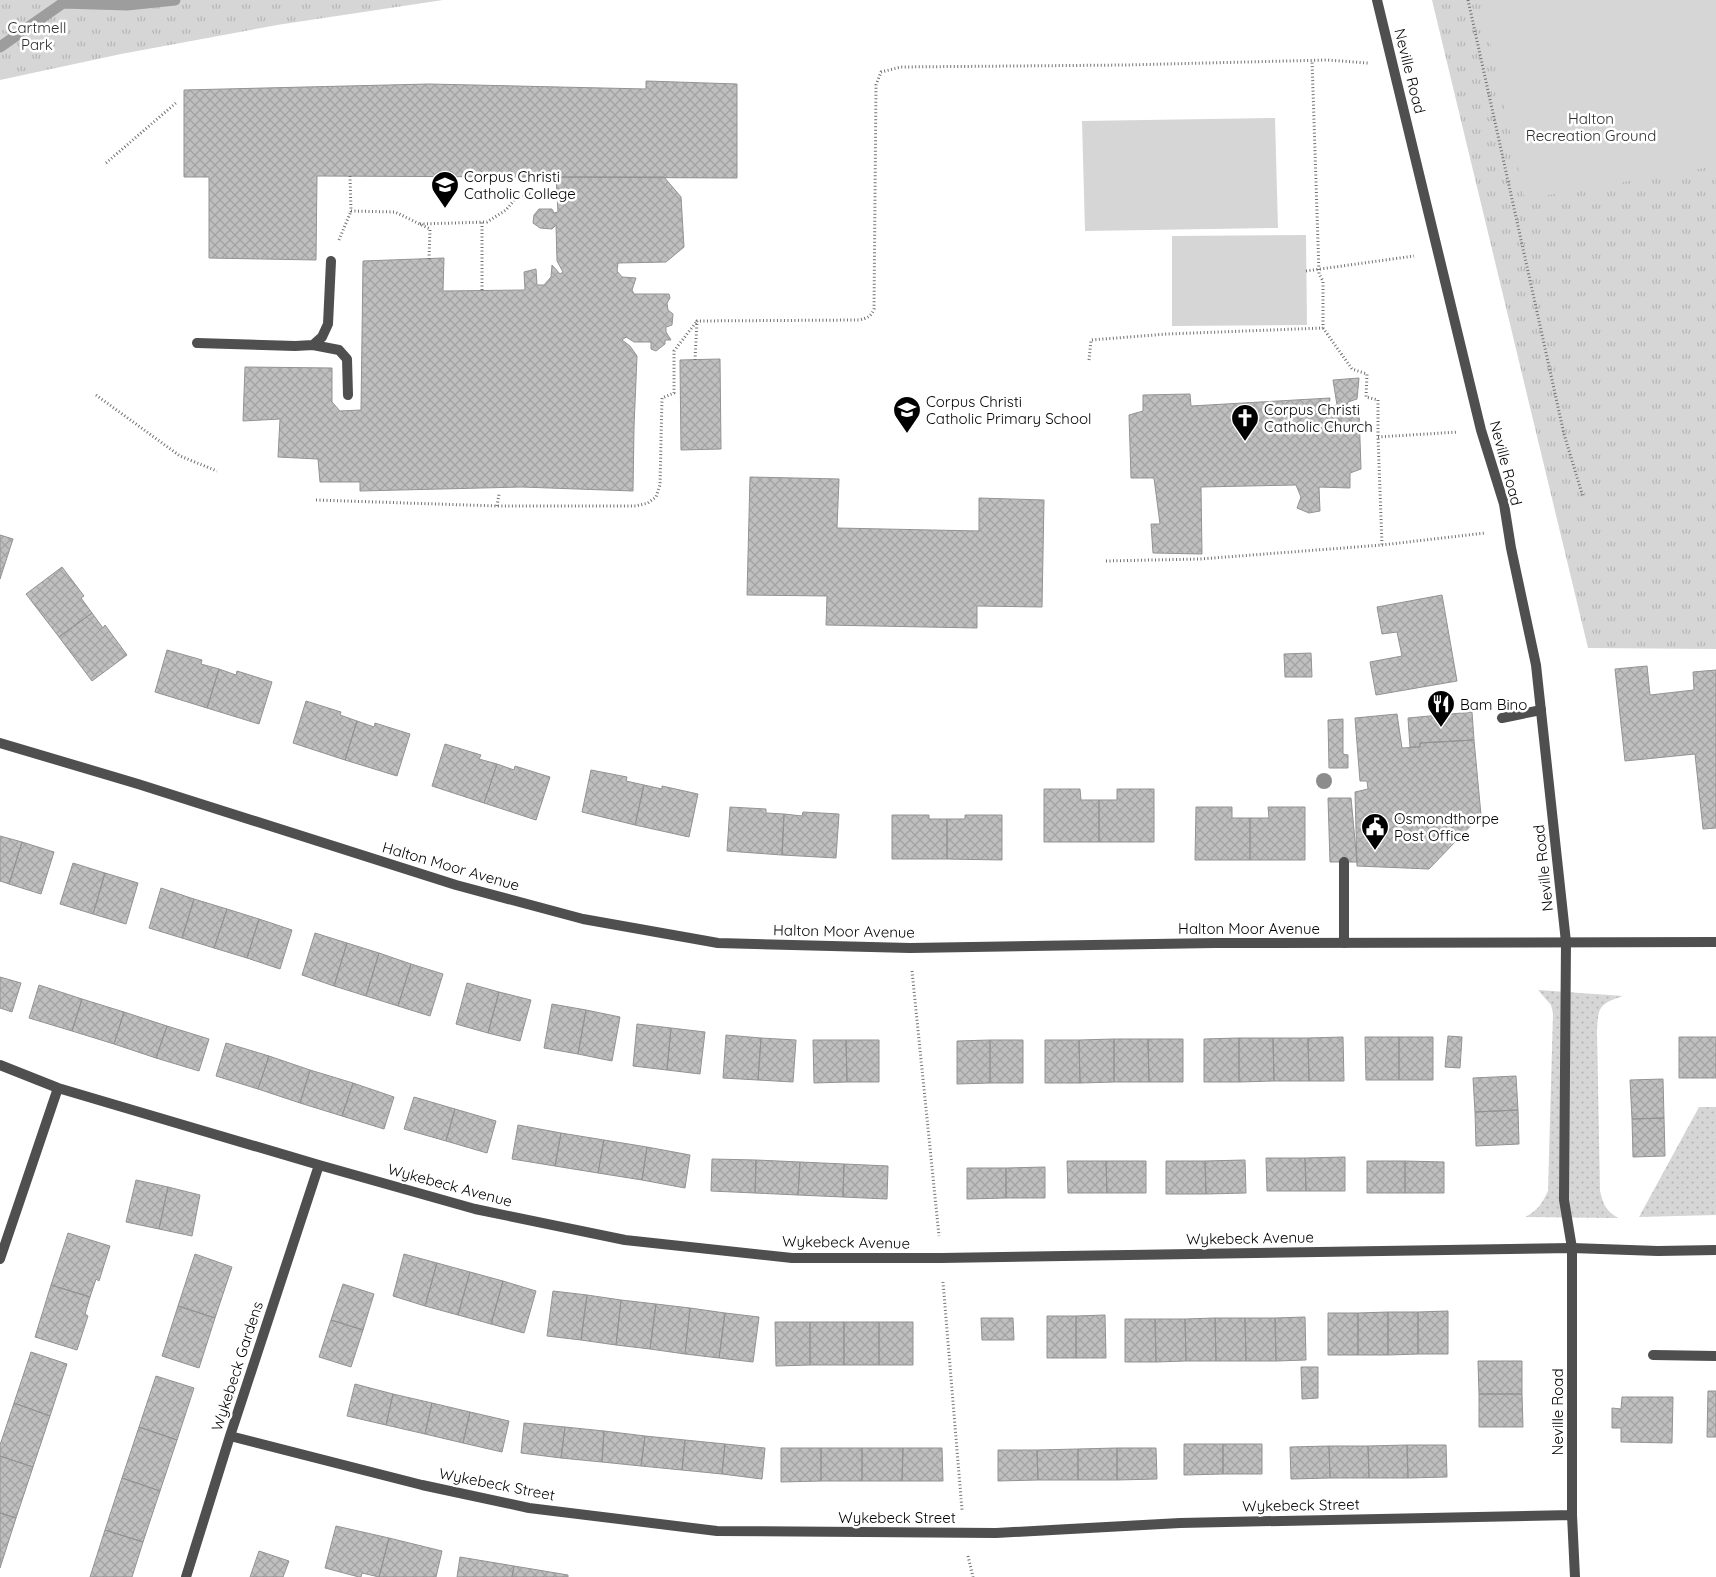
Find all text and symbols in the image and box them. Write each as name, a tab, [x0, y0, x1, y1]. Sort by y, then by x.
park label: Cartmell Park	[8, 18, 66, 54]
street label: Neville Road	[1390, 26, 1430, 116]
park label: Halton Recreation Ground	[1526, 109, 1656, 145]
place label: Corpus Christi Catholic College	[464, 167, 576, 203]
school or university icon: Corpus Christi Catholic College	[430, 170, 460, 209]
place label: Corpus Christi Catholic Primary School	[926, 392, 1091, 428]
school or university icon: Corpus Christi Catholic Primary School	[892, 395, 922, 434]
place label: Corpus Christi Catholic Church	[1264, 400, 1373, 436]
church icon: Corpus Christi Catholic Church	[1230, 403, 1260, 442]
street label: Neville Road	[1486, 419, 1526, 507]
restaurant icon: Bam Bino	[1426, 689, 1456, 728]
place label: Bam Bino	[1460, 695, 1527, 714]
place label: Osmondthorpe Post Office	[1394, 809, 1499, 845]
public building icon: Osmondthorpe Post Office	[1360, 812, 1390, 851]
street label: Neville Road	[1529, 824, 1557, 912]
street label: Halton Moor Avenue	[380, 837, 522, 895]
street label: Halton Moor Avenue	[1178, 919, 1320, 938]
street label: Halton Moor Avenue	[773, 920, 915, 942]
street label: Wykebeck Avenue	[386, 1159, 514, 1211]
street label: Wykebeck Avenue	[1186, 1227, 1314, 1249]
street label: Wykebeck Avenue	[782, 1231, 910, 1253]
street label: Wykebeck Gardens	[207, 1299, 267, 1433]
street label: Neville Road	[1548, 1368, 1567, 1456]
street label: Wykebeck Street	[437, 1463, 557, 1505]
street label: Wykebeck Street	[1242, 1494, 1360, 1516]
street label: Wykebeck Street	[838, 1508, 956, 1527]

